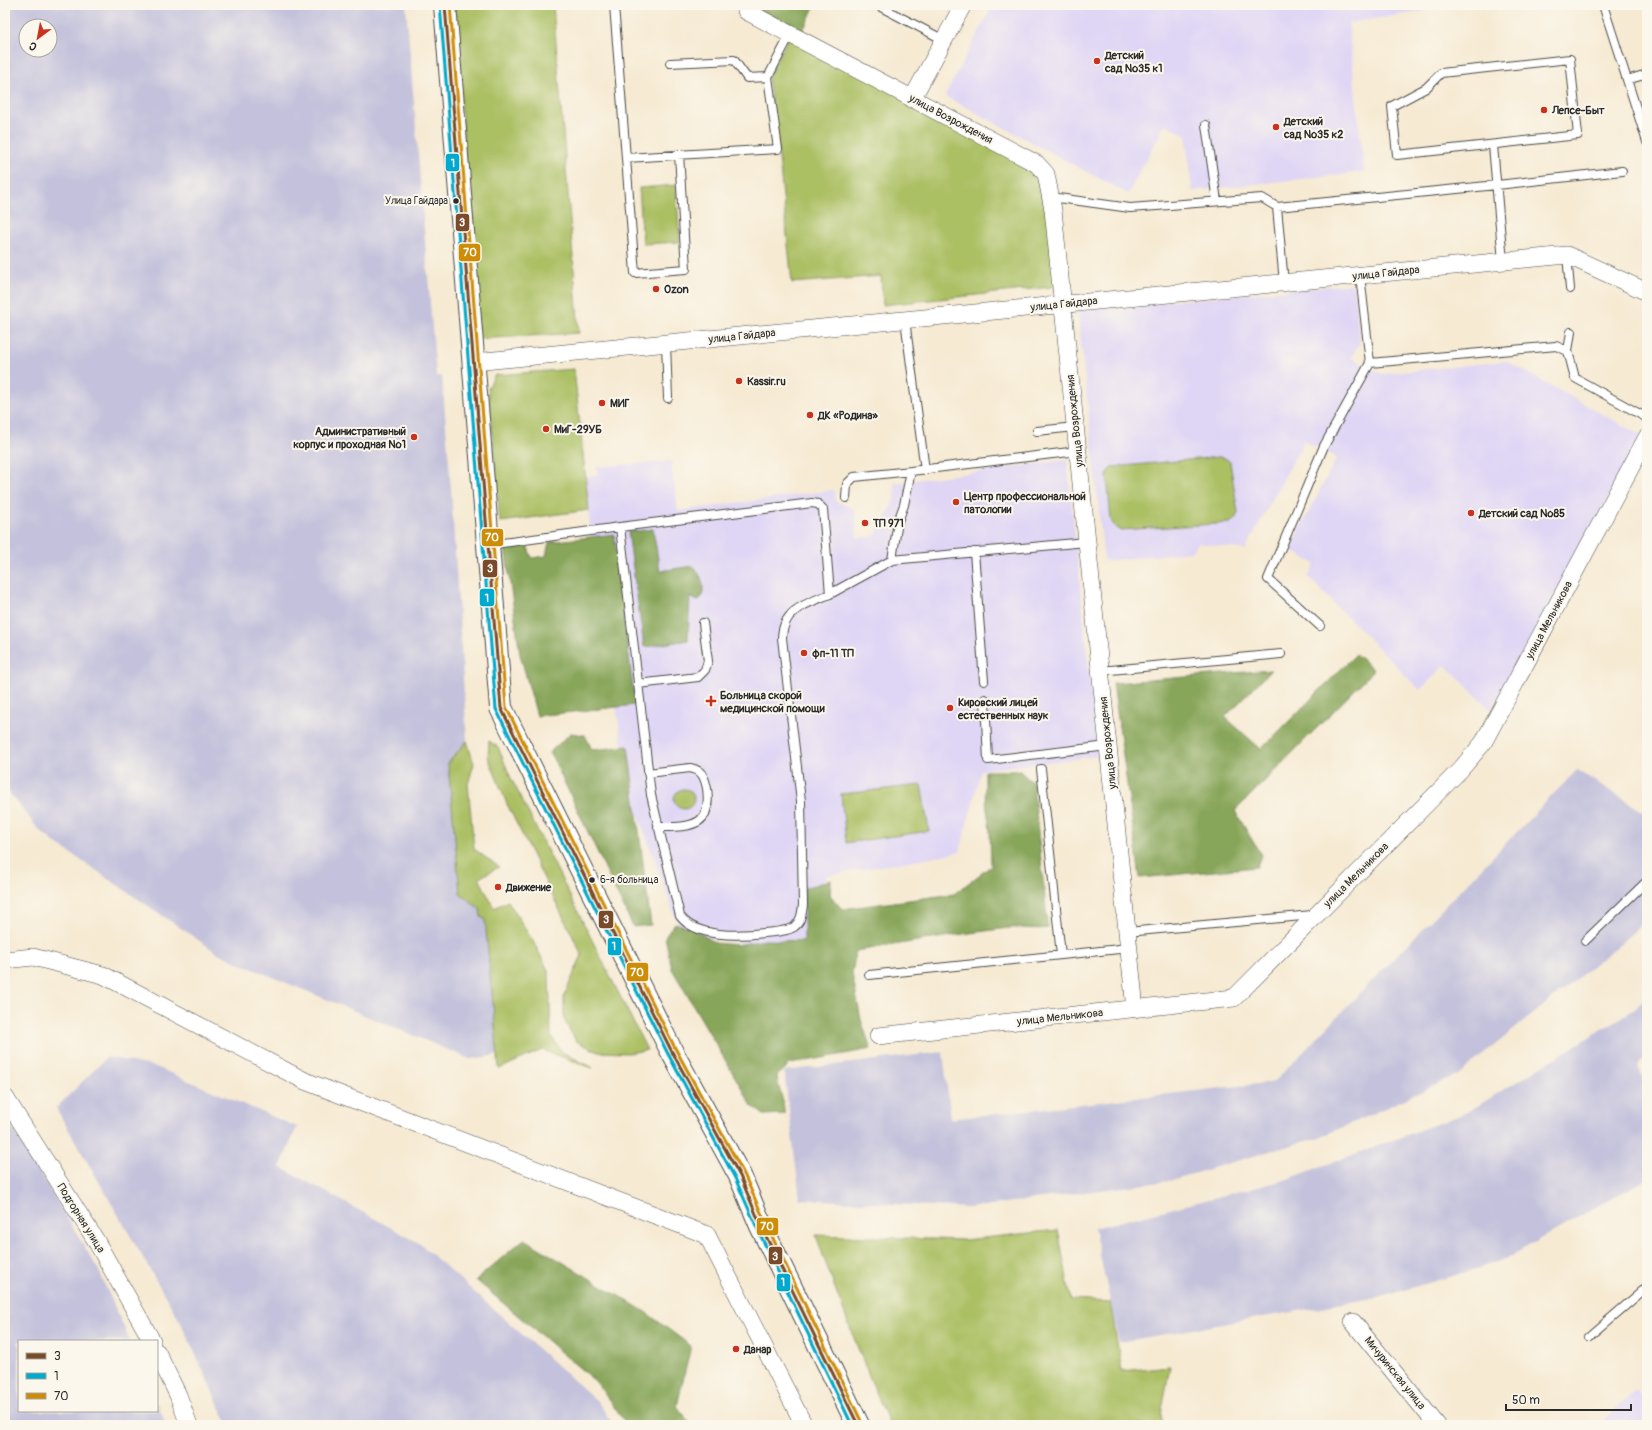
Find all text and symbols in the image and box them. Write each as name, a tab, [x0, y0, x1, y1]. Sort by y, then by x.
north arrow	[18, 18, 58, 58]
text: С	[26, 39, 39, 53]
place label: Детский сад №35 к1	[1104, 49, 1163, 75]
marker: Детский сад №35 к1	[1092, 56, 1102, 66]
street label: улица Возрождения	[906, 91, 995, 147]
place label: Лепсе-Быт	[1551, 104, 1605, 117]
marker: Лепсе-Быт	[1539, 105, 1549, 115]
place label: Детский сад №35 к2	[1283, 115, 1343, 141]
marker: Детский сад №35 к2	[1271, 122, 1281, 132]
line badge: 1	[445, 153, 460, 172]
text: 1	[451, 157, 455, 170]
place label: Улица Гайдара	[385, 195, 448, 207]
marker: Улица Гайдара	[451, 196, 461, 206]
line badge: 3	[455, 213, 470, 232]
text: 3	[459, 216, 465, 229]
line badge: 70	[458, 243, 481, 262]
text: 70	[463, 246, 477, 259]
street label: улица Гайдара	[1351, 263, 1420, 283]
place label: Ozon	[664, 283, 689, 296]
marker: Ozon	[651, 284, 661, 294]
street label: улица Гайдара	[1029, 294, 1098, 314]
street label: улица Гайдара	[707, 326, 776, 346]
street label: улица Возрождения	[1064, 374, 1086, 469]
place label: Kassir.ru	[747, 375, 786, 388]
marker: Kassir.ru	[734, 376, 744, 386]
place label: МИГ	[610, 397, 630, 410]
marker: МИГ	[597, 398, 607, 408]
place label: ДК «Родина»	[817, 409, 878, 422]
marker: ДК «Родина»	[805, 410, 815, 420]
place label: МиГ-29УБ	[554, 423, 602, 436]
marker: МиГ-29УБ	[541, 424, 551, 434]
place label: Административный корпус и проходная №1	[293, 425, 406, 451]
marker: Административный корпус и проходная №1	[409, 432, 419, 442]
place label: Центр профессиональной патологии	[964, 490, 1086, 516]
marker: Центр профессиональной патологии	[951, 497, 961, 507]
place label: Детский сад №85	[1478, 507, 1565, 520]
marker: Детский сад №85	[1466, 508, 1476, 518]
place label: ТП 971	[872, 517, 904, 530]
marker: ТП 971	[860, 518, 870, 528]
line badge: 70	[481, 528, 504, 547]
text: 70	[485, 531, 499, 544]
line badge: 3	[482, 559, 498, 578]
text: 3	[487, 562, 493, 575]
street label: улица Мельникова	[1522, 579, 1575, 662]
line badge: 1	[479, 588, 495, 607]
text: 1	[485, 592, 489, 605]
place label: фп-11 ТП	[812, 647, 854, 660]
marker: фп-11 ТП	[799, 648, 809, 658]
place label: Больница скорой медицинской помощи	[720, 689, 825, 715]
marker: Больница скорой медицинской помощи	[705, 695, 717, 707]
place label: Кировский лицей естественных наук	[957, 696, 1049, 722]
street label: улица Возрождения	[1097, 696, 1119, 791]
marker: Кировский лицей естественных наук	[945, 703, 955, 713]
street label: улица Мельникова	[1320, 840, 1391, 911]
place label: 6-я больница	[600, 874, 659, 886]
marker: 6-я больница	[587, 875, 597, 885]
place label: Движение	[505, 881, 552, 894]
marker: Движение	[493, 882, 503, 892]
line badge: 3	[598, 910, 614, 929]
text: 3	[603, 913, 609, 926]
line badge: 1	[607, 937, 622, 956]
text: 1	[612, 940, 616, 953]
line badge: 70	[626, 962, 649, 982]
text: 70	[630, 966, 644, 979]
street label: улица Мельникова	[1015, 1006, 1104, 1028]
street label: Подгорная улица	[54, 1181, 108, 1255]
line badge: 70	[756, 1217, 779, 1236]
text: 70	[760, 1220, 774, 1233]
line badge: 3	[768, 1246, 783, 1265]
text: 3	[772, 1250, 778, 1263]
line badge: 1	[776, 1273, 791, 1292]
text: 1	[781, 1276, 785, 1289]
street label: Мичуринская улица	[1362, 1334, 1428, 1412]
legend	[18, 1340, 158, 1412]
place label: Данар	[743, 1343, 772, 1356]
marker: Данар	[731, 1344, 741, 1354]
text: 3	[54, 1349, 61, 1364]
text: 1	[54, 1369, 59, 1384]
scale bar	[1506, 1386, 1631, 1412]
text: 70	[54, 1389, 69, 1404]
text: 50 m	[1512, 1393, 1540, 1408]

